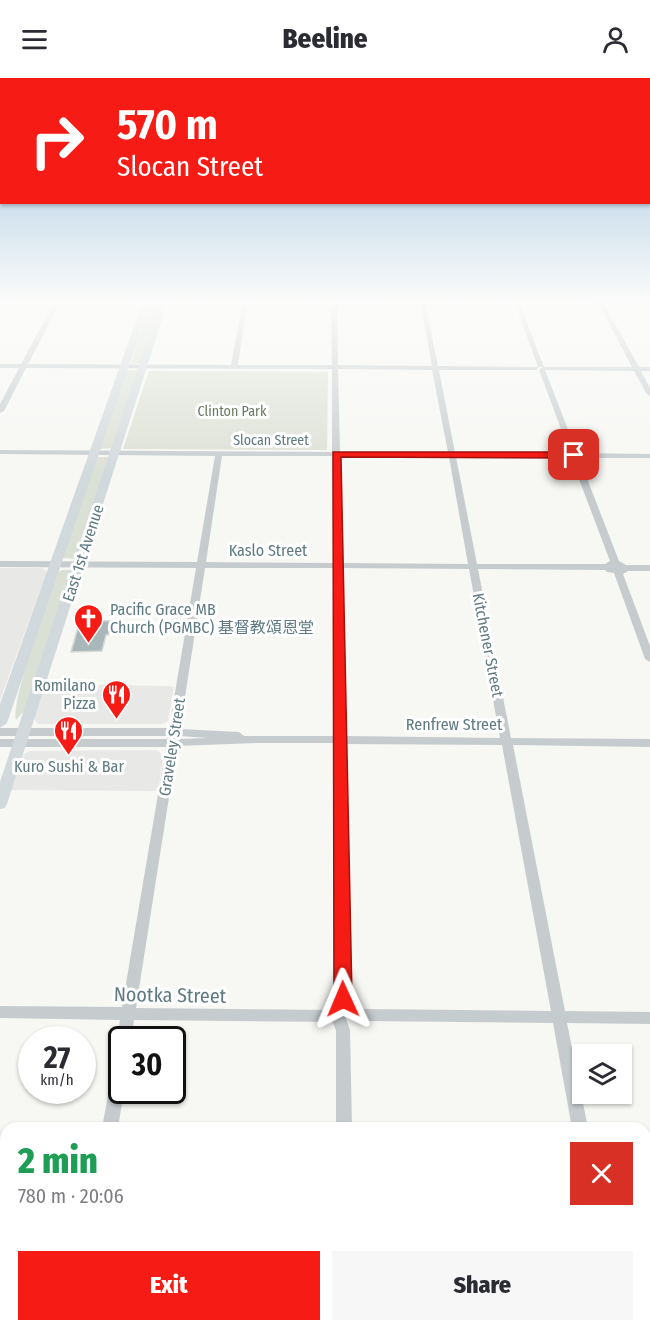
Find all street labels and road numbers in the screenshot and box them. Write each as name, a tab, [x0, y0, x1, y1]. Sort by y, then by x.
street label: Slocan Street	[233, 432, 309, 449]
street label: East 1st Avenue	[58, 502, 108, 604]
street label: Kaslo Street	[229, 541, 308, 560]
street label: Kitchener Street	[469, 591, 508, 699]
street label: Graveley Street	[155, 696, 189, 797]
street label: Renfrew Street	[406, 715, 503, 734]
street label: Nootka Street	[114, 982, 227, 1008]

